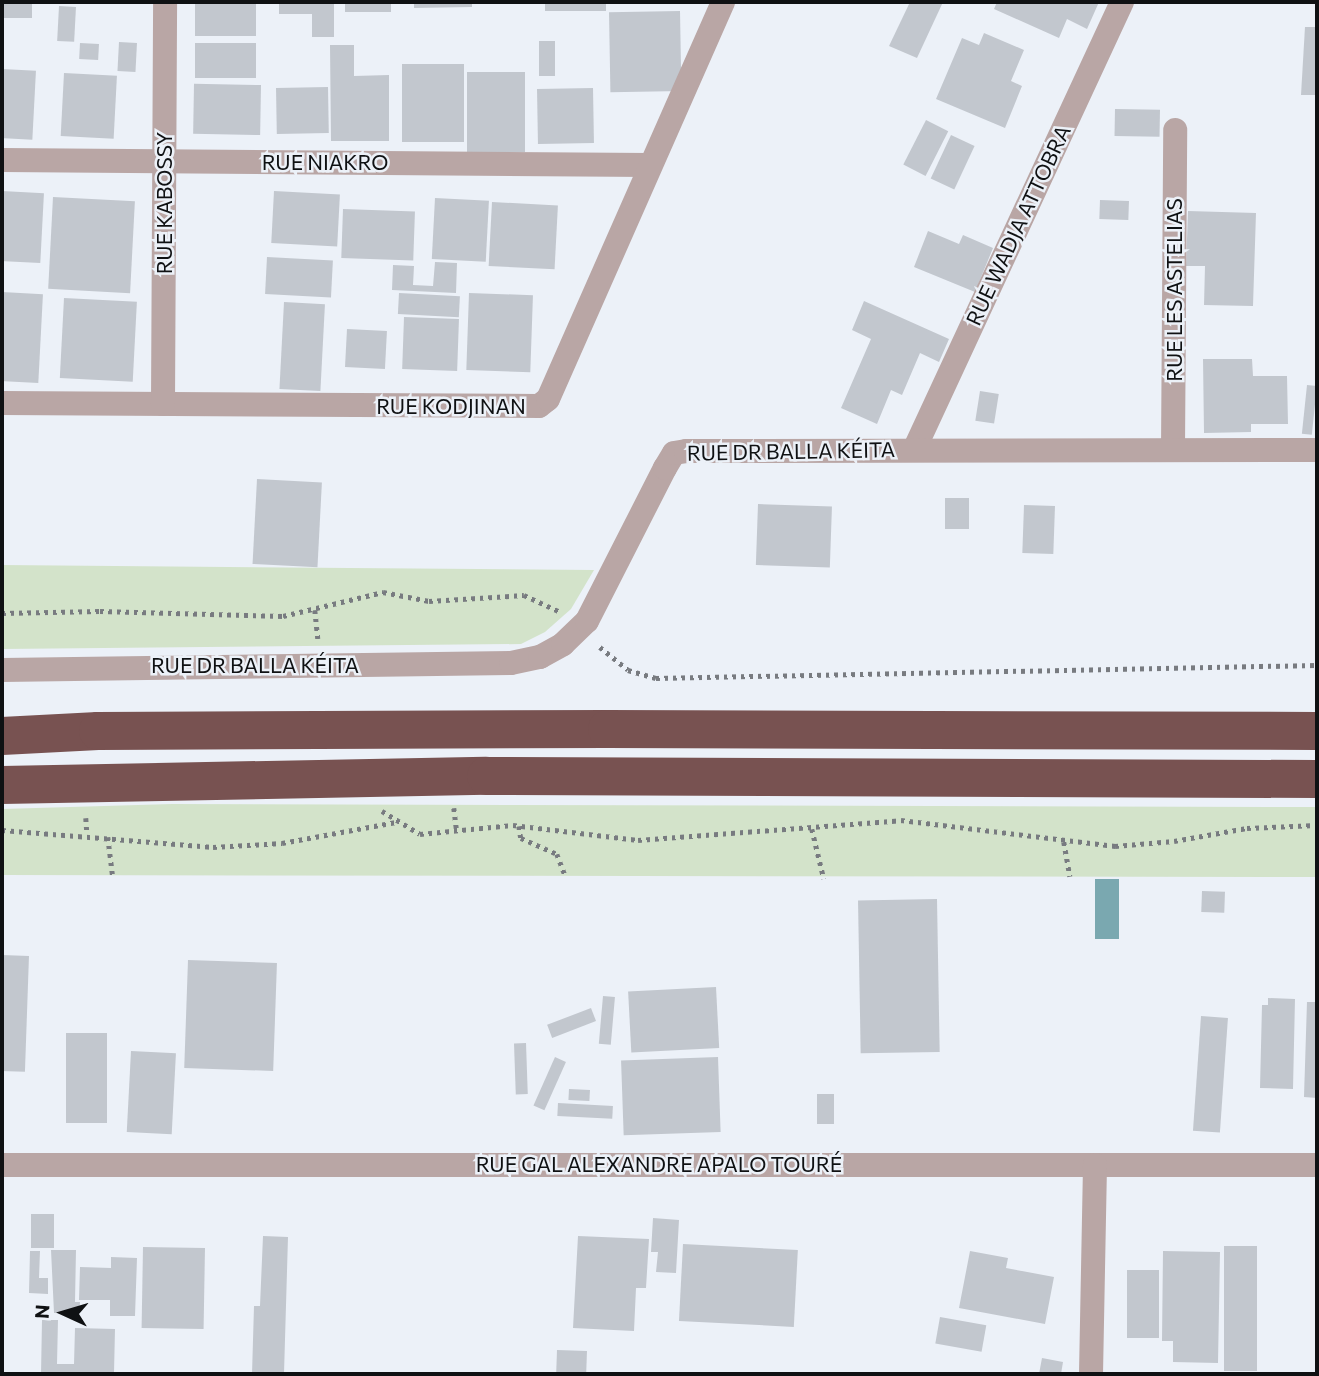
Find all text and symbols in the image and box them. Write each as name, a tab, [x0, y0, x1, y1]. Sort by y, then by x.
street label: RUE WADJA ATTOBRA	[960, 121, 1076, 329]
street label: RUE KABOSSY	[151, 132, 177, 274]
street label: RUE NIAKRO	[262, 149, 388, 175]
street label: RUE LES ASTELIAS	[1161, 198, 1187, 382]
street label: RUE KODJINAN	[376, 393, 526, 419]
street label: RUE DR BALLA KÉITA	[687, 437, 895, 465]
street label: RUE DR BALLA KÉITA	[151, 652, 359, 678]
street label: RUE GAL ALEXANDRE APALO TOURÉ	[476, 1151, 842, 1177]
north arrow	[28, 1278, 98, 1348]
text: N	[30, 1304, 54, 1319]

